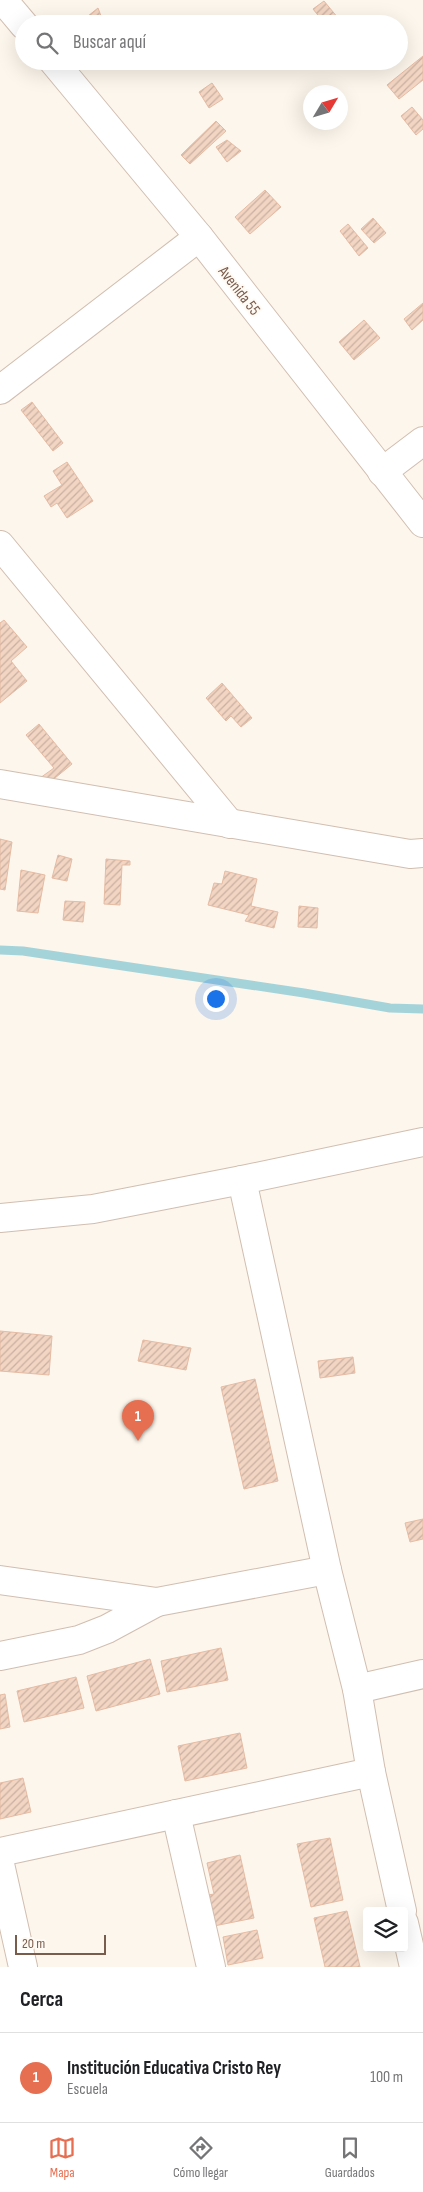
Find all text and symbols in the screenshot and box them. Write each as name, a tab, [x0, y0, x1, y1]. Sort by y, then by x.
search box	[15, 15, 408, 70]
icon: search	[33, 29, 61, 57]
text: Buscar aquí	[73, 31, 146, 54]
north arrow	[303, 85, 348, 130]
street label: Avenida 55	[213, 262, 264, 319]
your location	[203, 986, 229, 1012]
pin: 1	[122, 1400, 154, 1441]
map controls	[363, 1907, 408, 1952]
button: layers	[363, 1907, 408, 1952]
scale bar	[15, 1932, 106, 1955]
text: 20 m	[22, 1935, 45, 1952]
text: Cerca	[20, 1987, 63, 2012]
text: Institución Educativa Cristo Rey	[67, 2057, 281, 2080]
text: 1	[33, 2068, 39, 2087]
text: 100 m	[370, 2068, 403, 2087]
text: Escuela	[67, 2080, 108, 2099]
tab: Mapa	[48, 2134, 76, 2181]
tab: Cómo llegar	[173, 2134, 228, 2181]
tab: Guardados	[325, 2134, 375, 2181]

